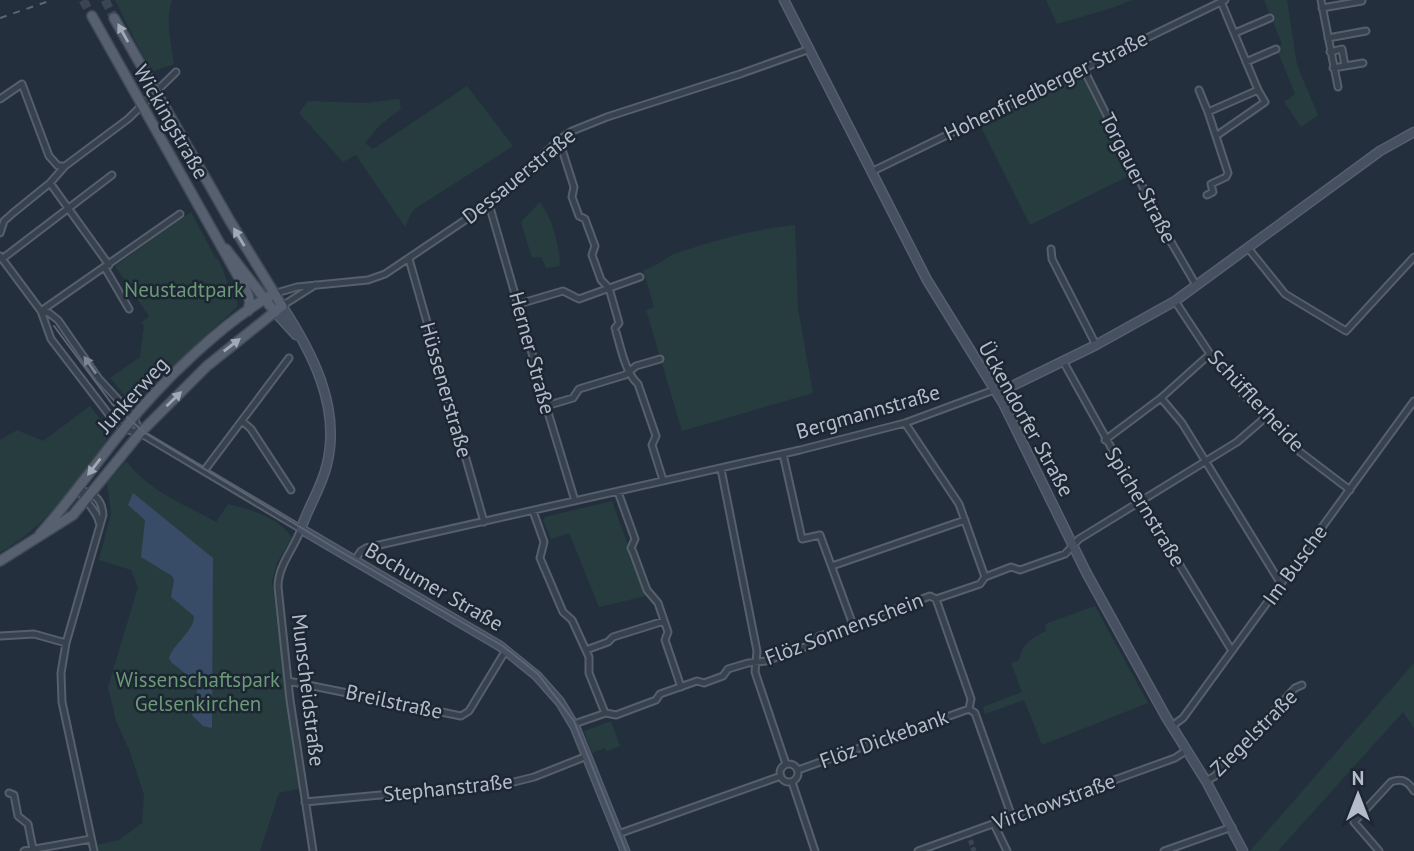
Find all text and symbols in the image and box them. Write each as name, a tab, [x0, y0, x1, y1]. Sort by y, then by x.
one-way arrow	[117, 24, 129, 43]
street label: Hohenfriedberger Straße	[940, 24, 1152, 147]
street label: Wickingstraße	[128, 60, 215, 184]
street label: Torgauer Straße	[1094, 108, 1183, 247]
street label: Dessauerstraße	[456, 122, 581, 230]
one-way arrow	[233, 227, 245, 246]
park label: Neustadtpark	[124, 276, 244, 303]
street label: Herner Straße	[503, 289, 562, 417]
street label: Hüssenerstraße	[414, 319, 479, 461]
street label: Ückendorfer Straße	[973, 336, 1080, 501]
one-way arrow	[223, 338, 241, 352]
street label: Schüfflerheide	[1202, 344, 1311, 457]
street label: Junkerweg	[91, 351, 174, 439]
one-way arrow	[83, 356, 97, 374]
street label: Bergmannstraße	[793, 378, 943, 445]
one-way arrow	[165, 392, 182, 408]
street label: Spichernstraße	[1099, 442, 1192, 572]
one-way arrow	[87, 458, 102, 476]
street label: Im Busche	[1256, 519, 1333, 610]
street label: Bochumer Straße	[360, 536, 508, 637]
street label: Flöz Sonnenschein	[761, 586, 927, 671]
street label: Munscheidstraße	[286, 612, 331, 768]
park label: Wissenschaftspark Gelsenkirchen	[116, 666, 280, 717]
street label: Breilstraße	[343, 678, 445, 725]
street label: Ziegelstraße	[1204, 683, 1303, 782]
street label: Flöz Dickebank	[816, 703, 952, 774]
north arrow	[1323, 760, 1393, 830]
text: N	[1352, 766, 1364, 790]
street label: Stephanstraße	[382, 767, 514, 808]
street label: Virchowstraße	[988, 767, 1119, 837]

